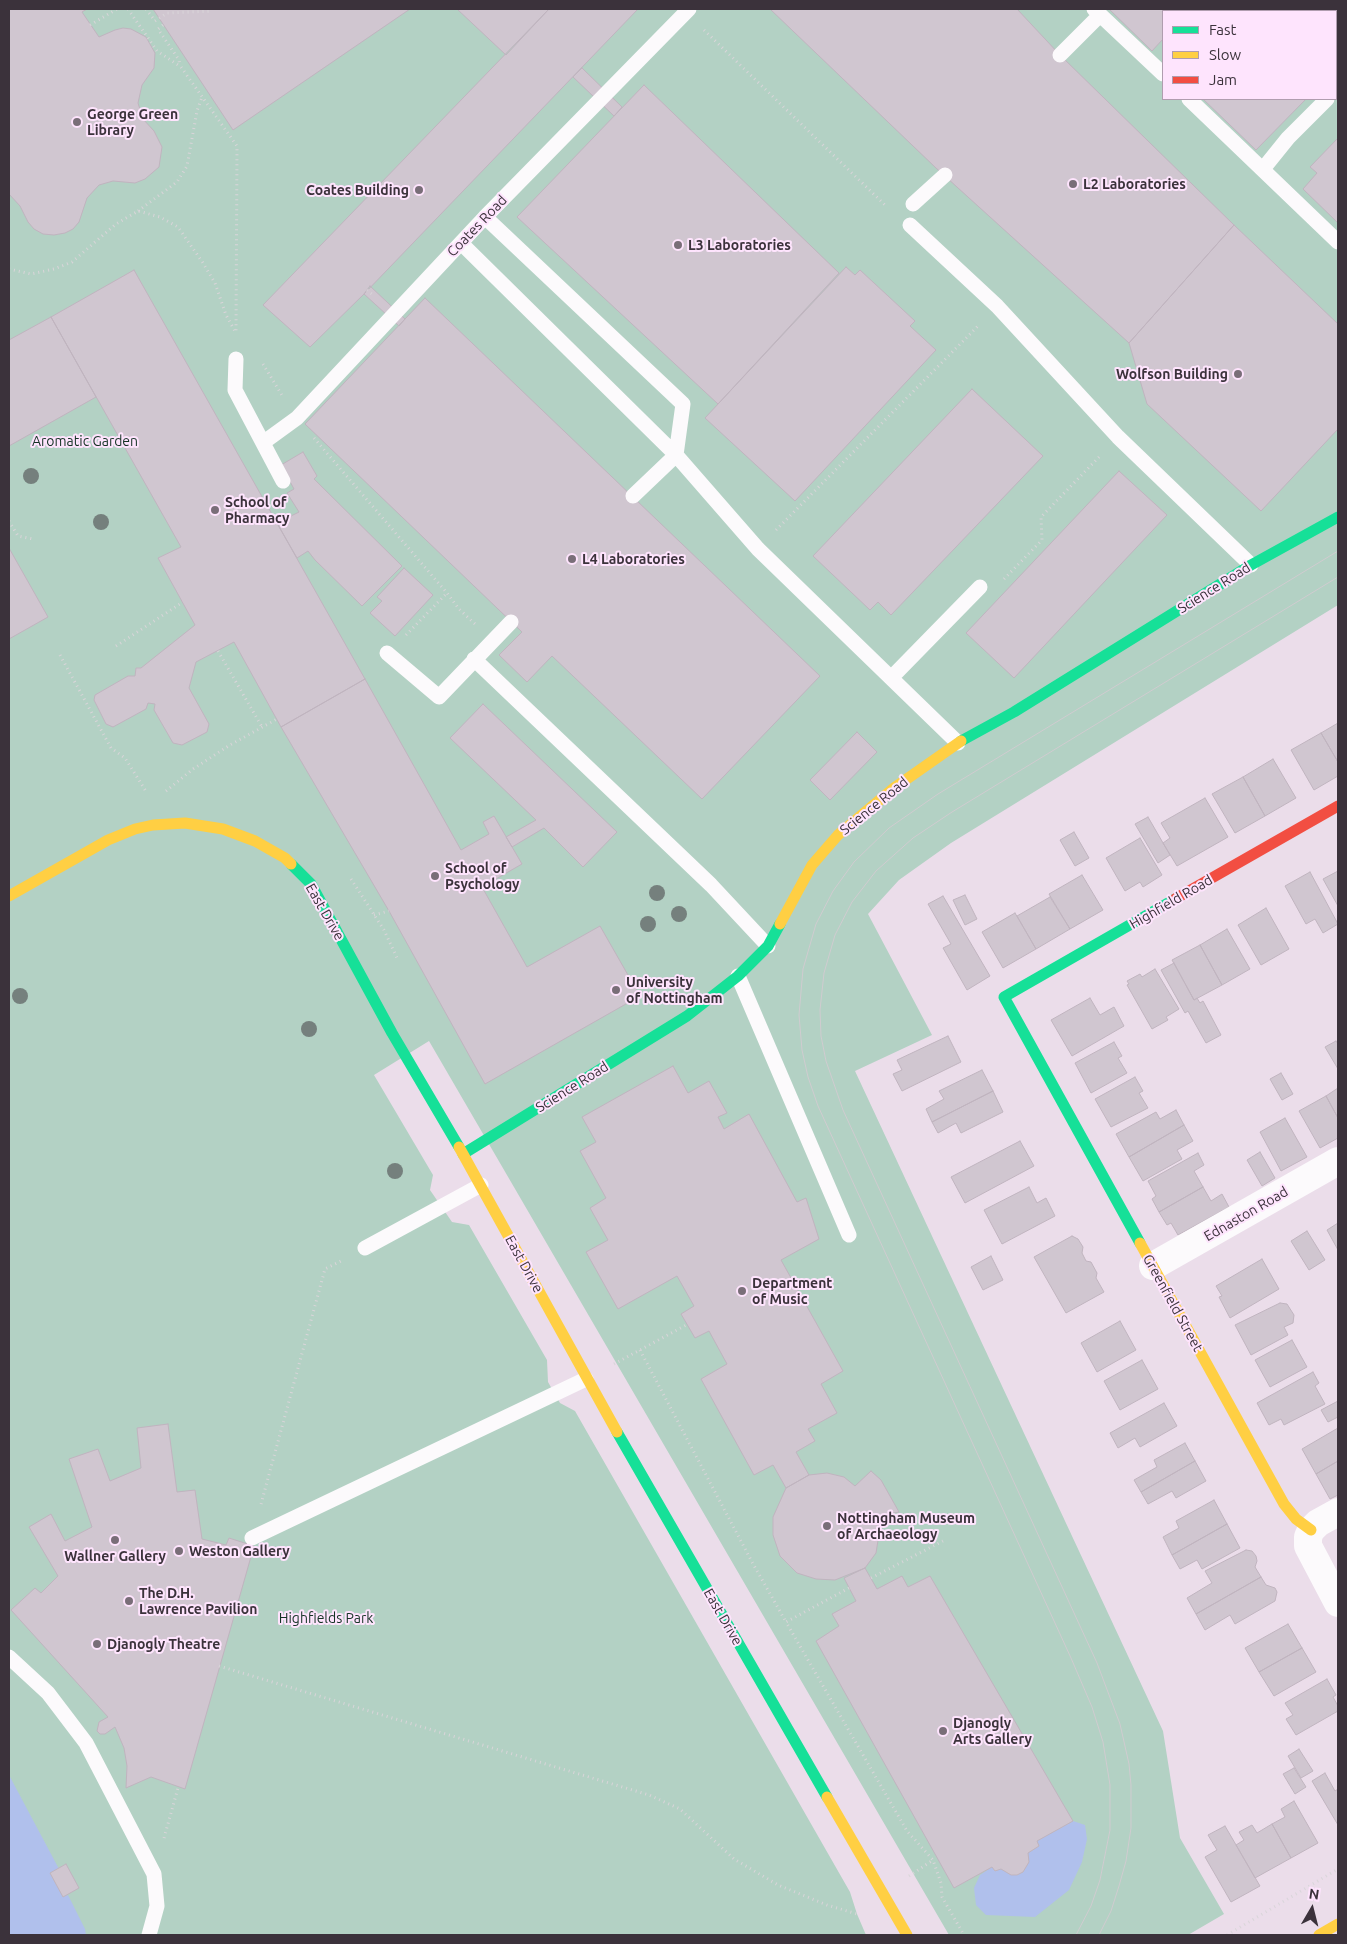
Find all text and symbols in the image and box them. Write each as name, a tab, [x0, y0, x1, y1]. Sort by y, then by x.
legend	[1162, 10, 1337, 100]
text: Fast	[1209, 21, 1236, 38]
text: Slow	[1209, 46, 1241, 63]
text: Jam	[1209, 71, 1237, 88]
place label: George Green Library	[87, 106, 178, 138]
marker: George Green Library	[71, 116, 83, 128]
place label: L2 Laboratories	[1083, 176, 1186, 192]
marker: L2 Laboratories	[1067, 178, 1079, 190]
place label: Coates Building	[306, 182, 409, 198]
marker: Coates Building	[413, 184, 425, 196]
street label: Coates Road	[444, 192, 510, 260]
place label: L3 Laboratories	[688, 237, 791, 253]
marker: L3 Laboratories	[672, 239, 684, 251]
place label: Wolfson Building	[1116, 366, 1228, 382]
marker: Wolfson Building	[1232, 368, 1244, 380]
park label: Aromatic Garden	[32, 433, 138, 449]
place label: School of Pharmacy	[225, 494, 290, 526]
marker: School of Pharmacy	[209, 504, 221, 516]
place label: L4 Laboratories	[582, 551, 685, 567]
marker: L4 Laboratories	[566, 553, 578, 565]
street label: Science Road	[1175, 559, 1253, 617]
street label: Science Road	[837, 773, 911, 839]
place label: School of Psychology	[445, 860, 519, 892]
marker: School of Psychology	[429, 870, 441, 882]
street label: Highfield Road	[1127, 871, 1215, 933]
street label: East Drive	[302, 881, 348, 943]
place label: University of Nottingham	[626, 974, 723, 1006]
marker: University of Nottingham	[610, 984, 622, 996]
street label: Science Road	[533, 1058, 611, 1116]
street label: Ednaston Road	[1201, 1183, 1291, 1245]
street label: East Drive	[501, 1232, 547, 1296]
street label: Greenfield Street	[1139, 1251, 1207, 1355]
place label: Department of Music	[752, 1275, 832, 1308]
marker: Department of Music	[736, 1285, 748, 1297]
place label: Nottingham Museum of Archaeology	[837, 1510, 975, 1542]
marker: Nottingham Museum of Archaeology	[821, 1520, 833, 1532]
marker: Wallner Gallery	[109, 1534, 121, 1546]
place label: Weston Gallery	[189, 1543, 290, 1559]
marker: Weston Gallery	[173, 1545, 185, 1557]
place label: Wallner Gallery	[64, 1548, 166, 1564]
place label: The D.H. Lawrence Pavilion	[139, 1585, 257, 1618]
street label: East Drive	[700, 1586, 746, 1648]
marker: The D.H. Lawrence Pavilion	[123, 1595, 135, 1607]
park label: Highfields Park	[279, 1610, 373, 1626]
place label: Djanogly Theatre	[107, 1636, 220, 1652]
marker: Djanogly Theatre	[91, 1638, 103, 1650]
place label: Djanogly Arts Gallery	[953, 1715, 1032, 1748]
marker: Djanogly Arts Gallery	[937, 1725, 949, 1737]
north arrow	[1287, 1884, 1337, 1934]
text: N	[1308, 1885, 1320, 1903]

